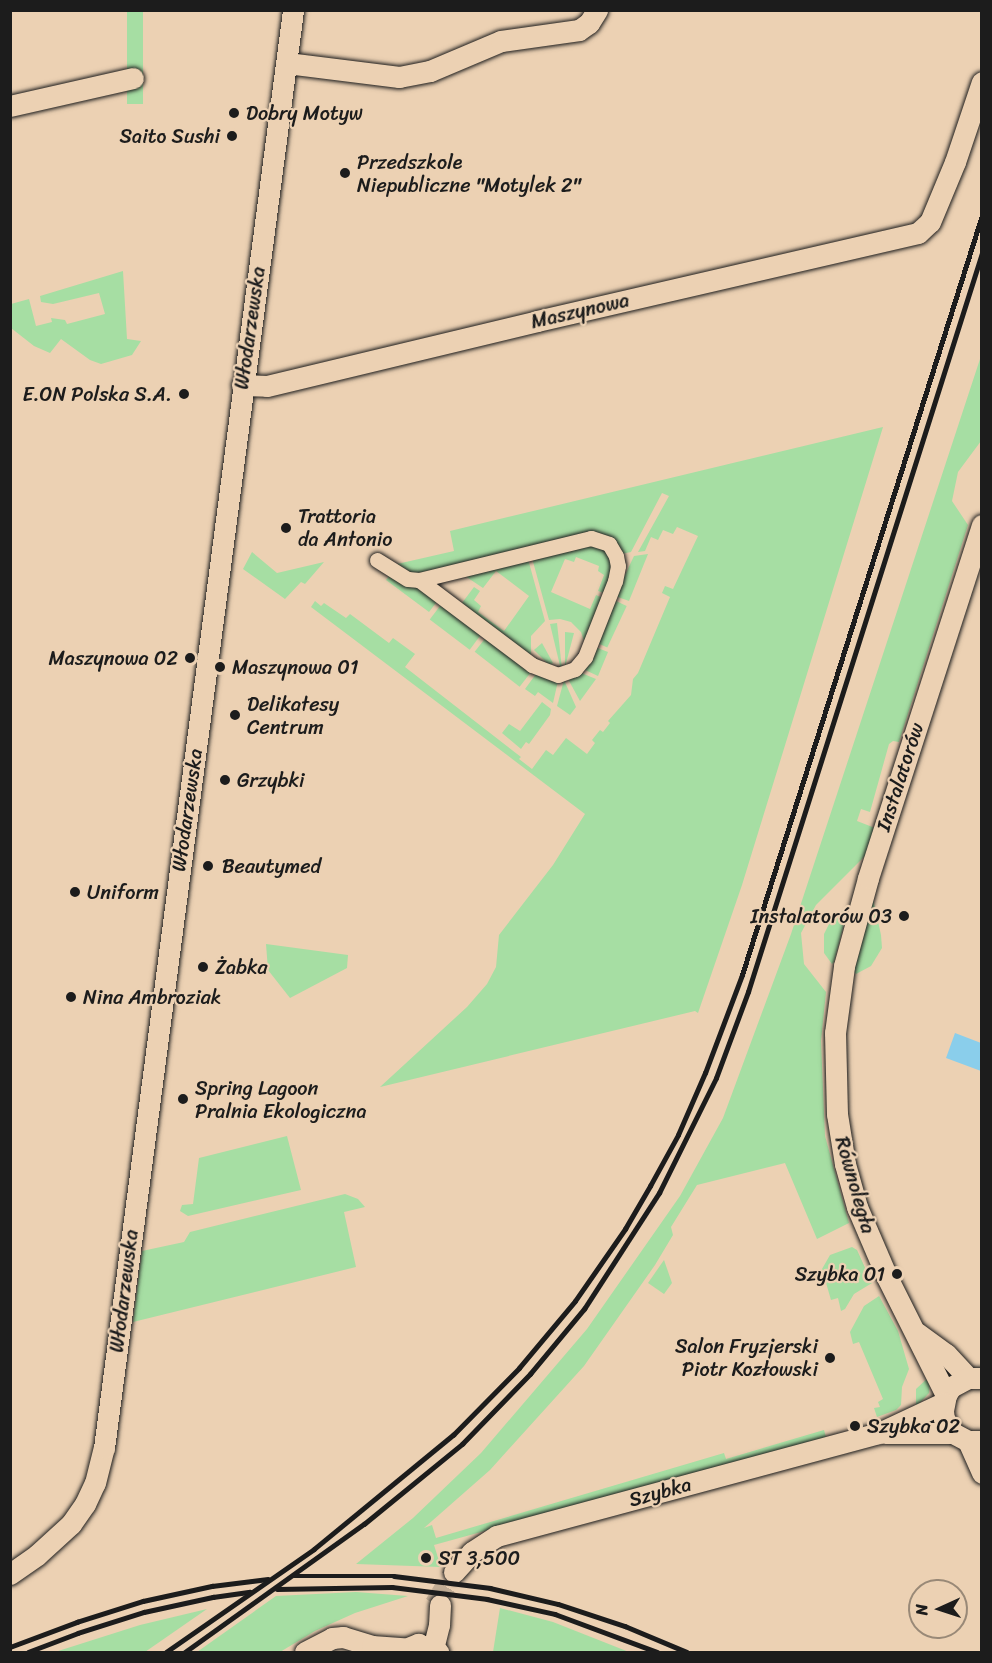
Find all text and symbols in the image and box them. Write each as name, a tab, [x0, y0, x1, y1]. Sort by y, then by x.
place label: Dobry Motyw	[246, 101, 362, 125]
marker: Dobry Motyw	[227, 106, 241, 120]
place label: Saito Sushi	[120, 124, 220, 148]
marker: Saito Sushi	[225, 129, 239, 143]
place label: Przedszkole Niepubliczne "Motylek 2"	[357, 150, 581, 197]
marker: Przedszkole Niepubliczne "Motylek 2"	[338, 166, 352, 180]
street label: Włodarzewska	[230, 265, 270, 391]
street label: Maszynowa	[529, 288, 631, 334]
place label: E.ON Polska S.A.	[22, 382, 172, 406]
marker: E.ON Polska S.A.	[177, 387, 191, 401]
place label: Trattoria da Antonio	[298, 504, 393, 551]
marker: Trattoria da Antonio	[279, 521, 293, 535]
place label: Maszynowa 02	[49, 646, 178, 670]
marker: Maszynowa 02	[183, 651, 197, 665]
place label: Maszynowa 01	[232, 655, 359, 679]
marker: Maszynowa 01	[213, 660, 227, 674]
place label: Delikatesy Centrum	[247, 692, 339, 739]
marker: Delikatesy Centrum	[228, 708, 242, 722]
street label: Instalatorów	[871, 720, 929, 834]
street label: Włodarzewska	[167, 747, 207, 873]
place label: Grzybki	[237, 768, 305, 792]
marker: Grzybki	[218, 773, 232, 787]
place label: Beautymed	[222, 854, 321, 878]
marker: Beautymed	[199, 857, 217, 875]
place label: Uniform	[87, 880, 159, 904]
marker: Uniform	[68, 885, 82, 899]
place label: Instalatorów 03	[751, 904, 892, 928]
marker: Instalatorów 03	[897, 909, 911, 923]
place label: Żabka	[215, 955, 268, 979]
marker: Żabka	[196, 960, 210, 974]
place label: Nina Ambroziak	[83, 985, 222, 1009]
marker: Nina Ambroziak	[64, 990, 78, 1004]
place label: Spring Lagoon Pralnia Ekologiczna	[195, 1076, 366, 1123]
marker: Spring Lagoon Pralnia Ekologiczna	[176, 1092, 190, 1106]
street label: Równoległa	[830, 1134, 880, 1236]
street label: Włodarzewska	[105, 1228, 143, 1354]
place label: Szybka 01	[795, 1262, 885, 1286]
marker: Szybka 01	[890, 1267, 904, 1281]
place label: Salon Fryzjerski Piotr Kozłowski	[675, 1334, 818, 1381]
marker: Salon Fryzjerski Piotr Kozłowski	[823, 1351, 837, 1365]
place label: Szybka 02	[867, 1414, 960, 1438]
marker: Szybka 02	[848, 1419, 862, 1433]
street label: Szybka	[626, 1472, 694, 1512]
place label: ST 3,500	[438, 1546, 520, 1570]
marker: ST 3,500	[419, 1551, 433, 1565]
north arrow	[908, 1579, 968, 1639]
text: N	[907, 1604, 936, 1616]

